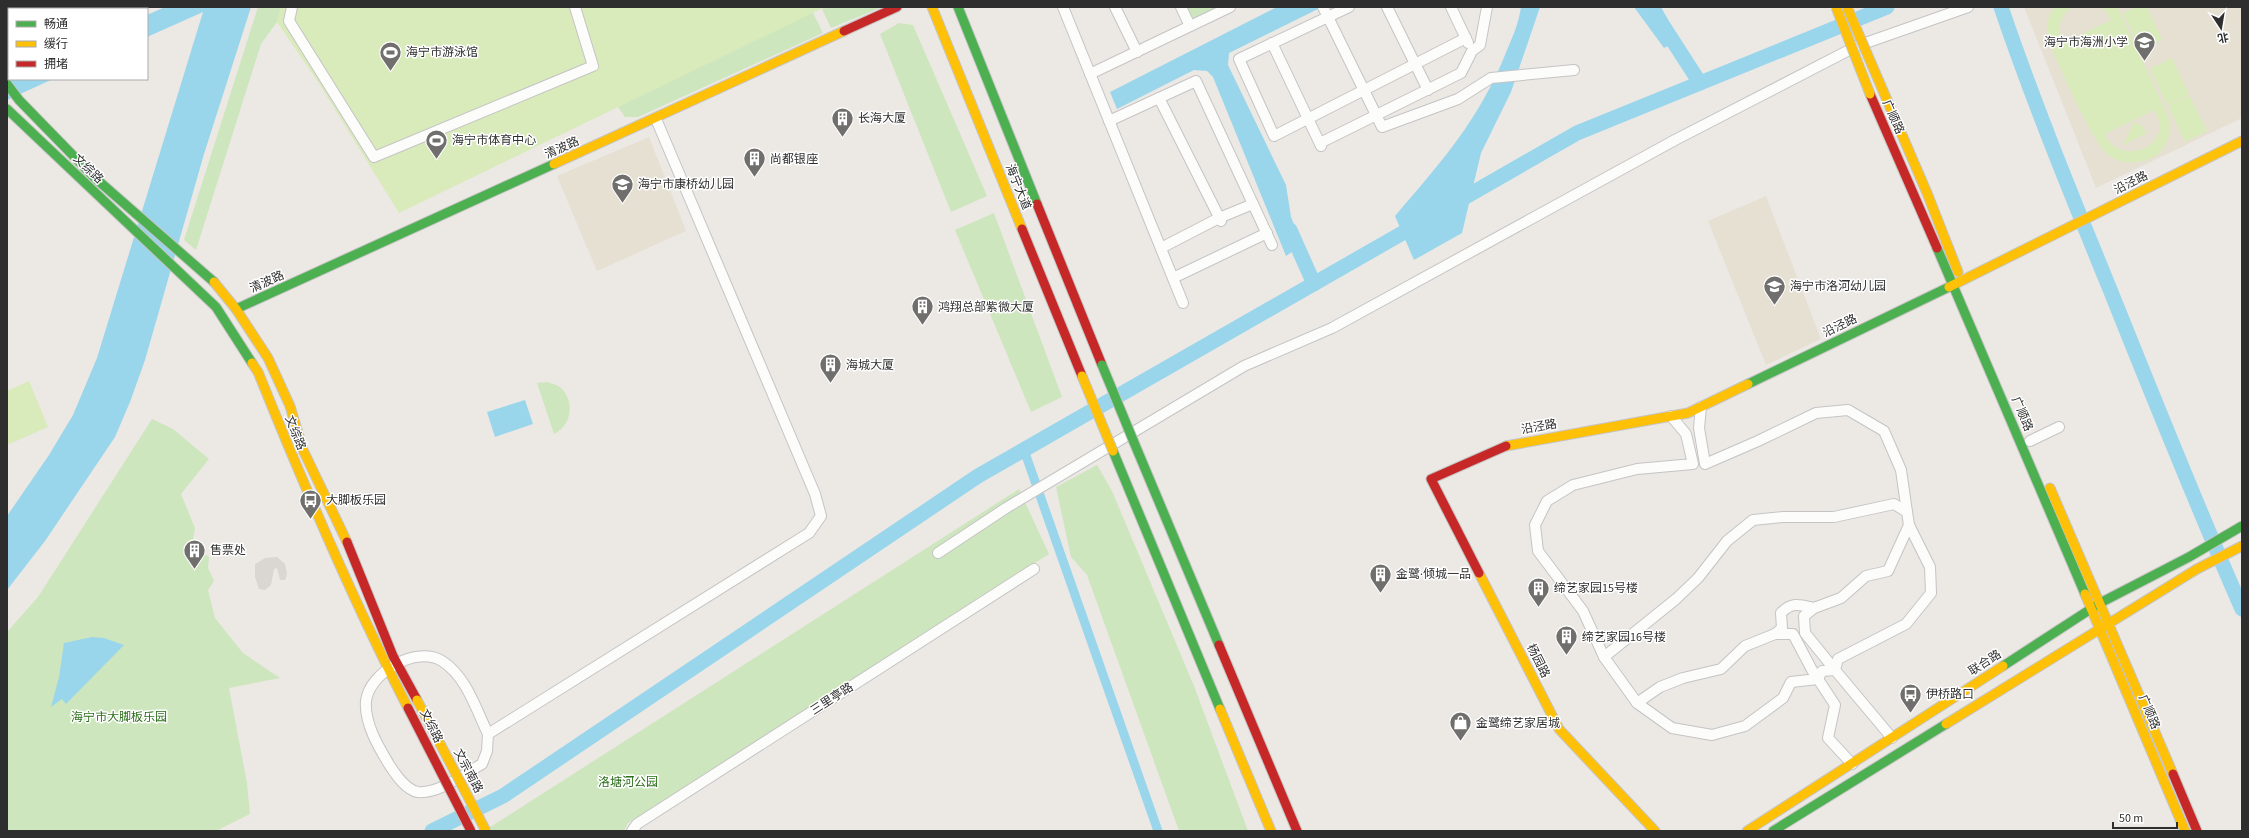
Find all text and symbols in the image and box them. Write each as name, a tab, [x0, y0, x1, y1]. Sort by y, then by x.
legend	[8, 8, 148, 80]
north arrow	[2201, 8, 2241, 48]
text: 畅通	[44, 16, 68, 33]
school or university icon: 海宁市海洲小学	[2131, 29, 2157, 62]
text: 北	[2216, 29, 2230, 46]
place label: 海宁市海洲小学	[2044, 34, 2128, 51]
text: 缓行	[44, 36, 68, 53]
sports icon: 海宁市游泳馆	[377, 39, 403, 72]
place label: 海宁市游泳馆	[406, 44, 478, 61]
text: 拥堵	[44, 56, 68, 73]
street label: 广顺路	[1878, 97, 1908, 137]
building icon: 长海大厦	[830, 105, 856, 138]
place label: 长海大厦	[858, 110, 906, 127]
sports icon: 海宁市体育中心	[424, 127, 450, 160]
place label: 海宁市体育中心	[452, 132, 536, 149]
street label: 清波路	[542, 133, 582, 163]
building icon: 尚都银座	[742, 146, 768, 179]
street label: 文综路	[69, 151, 107, 187]
place label: 尚都银座	[770, 151, 818, 168]
street label: 海宁大道	[1001, 162, 1035, 212]
street label: 沿泾路	[2111, 167, 2151, 199]
school or university icon: 海宁市康桥幼儿园	[609, 171, 635, 204]
place label: 海宁市康桥幼儿园	[638, 176, 734, 193]
street label: 清波路	[247, 267, 287, 297]
school or university icon: 海宁市洛河幼儿园	[1762, 273, 1788, 306]
place label: 海宁市洛河幼儿园	[1790, 278, 1886, 295]
building icon: 鸿翔总部紫微大厦	[909, 294, 935, 327]
place label: 鸿翔总部紫微大厦	[938, 299, 1034, 316]
street label: 沿泾路	[1820, 310, 1860, 342]
building icon: 海城大厦	[818, 352, 844, 385]
place label: 海城大厦	[846, 357, 894, 374]
street label: 广顺路	[2007, 394, 2037, 434]
street label: 文综路	[280, 413, 310, 453]
street label: 沿泾路	[1520, 416, 1558, 438]
bus stop icon: 大脚板乐园	[298, 487, 324, 520]
place label: 大脚板乐园	[326, 492, 386, 509]
building icon: 售票处	[182, 537, 208, 570]
place label: 售票处	[210, 542, 246, 559]
building icon: 金鹭·倾城一品	[1368, 561, 1394, 594]
place label: 金鹭·倾城一品	[1396, 566, 1471, 583]
building icon: 缔艺家园15号楼	[1525, 575, 1551, 608]
place label: 缔艺家园15号楼	[1554, 580, 1638, 597]
building icon: 缔艺家园16号楼	[1553, 624, 1579, 657]
place label: 缔艺家园16号楼	[1582, 629, 1666, 646]
street label: 杨园路	[1522, 641, 1554, 681]
street label: 联合路	[1965, 646, 2005, 680]
street label: 三里亭路	[807, 679, 857, 719]
bus stop icon: 伊桥路口	[1898, 681, 1924, 714]
place label: 伊桥路口	[1926, 686, 1974, 703]
street label: 广顺路	[2134, 692, 2164, 732]
street label: 文综路	[415, 706, 447, 746]
park label: 海宁市大脚板乐园	[71, 709, 167, 726]
shop icon: 金鹭缔艺家居城	[1448, 710, 1474, 743]
place label: 金鹭缔艺家居城	[1476, 715, 1560, 732]
street label: 文宗南路	[449, 746, 487, 796]
park label: 洛塘河公园	[598, 774, 658, 791]
scale bar	[2113, 804, 2177, 830]
text: 50 m	[2119, 810, 2143, 827]

